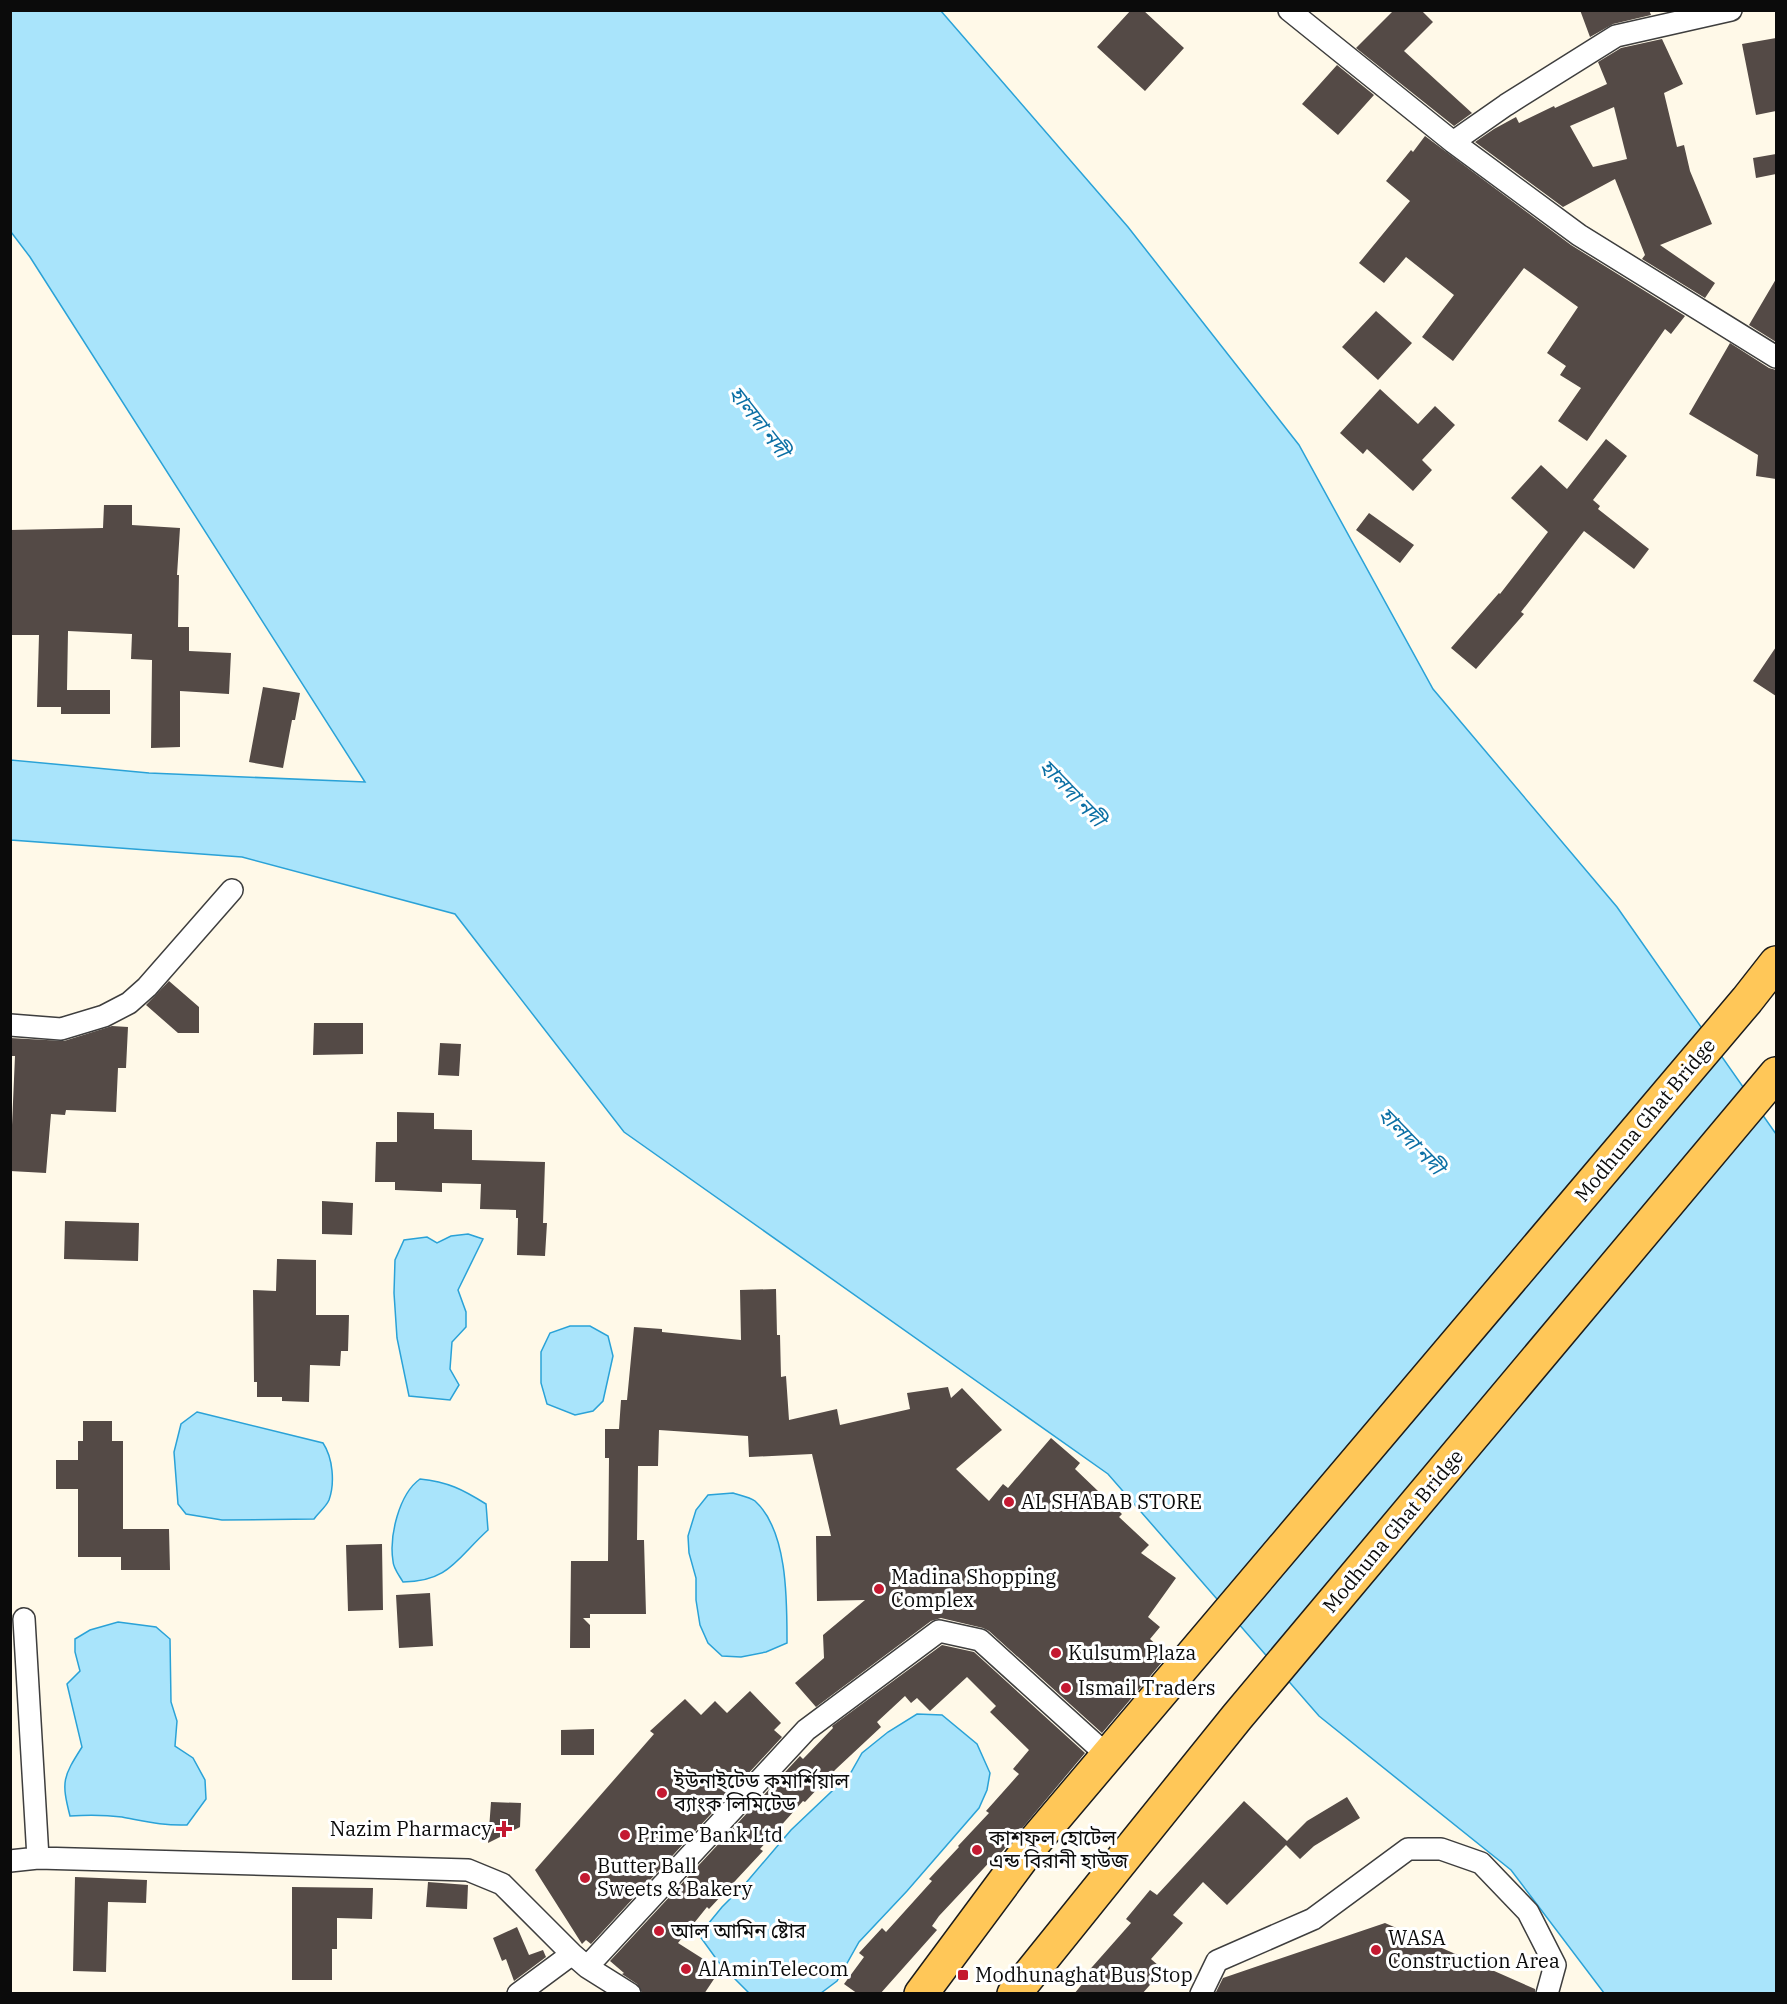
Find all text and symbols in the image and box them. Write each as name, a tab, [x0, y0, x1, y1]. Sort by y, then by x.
water label: হালদা নদী	[723, 380, 799, 466]
water label: হালদা নদী	[1034, 752, 1115, 835]
street label: Modhuna Ghat Bridge	[1568, 1032, 1721, 1207]
water label: হালদা নদী	[1373, 1100, 1454, 1183]
street label: Modhuna Ghat Bridge	[1316, 1443, 1469, 1618]
place label: AL SHABAB STORE	[1021, 1488, 1202, 1515]
marker: AL SHABAB STORE	[1002, 1495, 1016, 1509]
place label: Madina Shopping Complex	[891, 1563, 1056, 1613]
marker: Madina Shopping Complex	[872, 1582, 886, 1596]
place label: Kulsum Plaza	[1068, 1639, 1196, 1666]
marker: Kulsum Plaza	[1049, 1646, 1063, 1660]
place label: Ismail Traders	[1078, 1674, 1216, 1701]
marker: Ismail Traders	[1059, 1681, 1073, 1695]
place label: ইউনাইটেড কমার্শিয়াল ব্যাংক লিমিটেড	[673, 1767, 849, 1817]
marker: ইউনাইটেড কমার্শিয়াল ব্যাংক লিমিটেড	[655, 1786, 669, 1800]
place label: Nazim Pharmacy	[330, 1815, 492, 1842]
place label: Prime Bank Ltd	[637, 1821, 783, 1848]
marker: Nazim Pharmacy	[497, 1822, 511, 1836]
place label: কাশফুল হোটেল এন্ড বিরানী হাউজ	[988, 1824, 1129, 1874]
marker: Prime Bank Ltd	[618, 1828, 632, 1842]
marker: কাশফুল হোটেল এন্ড বিরানী হাউজ	[970, 1843, 984, 1857]
place label: Butter Ball Sweets & Bakery	[597, 1852, 753, 1902]
marker: Butter Ball Sweets & Bakery	[578, 1871, 592, 1885]
place label: আল আমিন ষ্টোর	[670, 1917, 807, 1944]
marker: আল আমিন ষ্টোর	[652, 1924, 666, 1938]
place label: WASA Construction Area	[1388, 1924, 1560, 1974]
marker: WASA Construction Area	[1369, 1943, 1383, 1957]
place label: AlAminTelecom	[698, 1955, 849, 1982]
place label: Modhunaghat Bus Stop	[975, 1961, 1193, 1988]
marker: AlAminTelecom	[679, 1962, 693, 1976]
marker: Modhunaghat Bus Stop	[956, 1968, 970, 1982]

